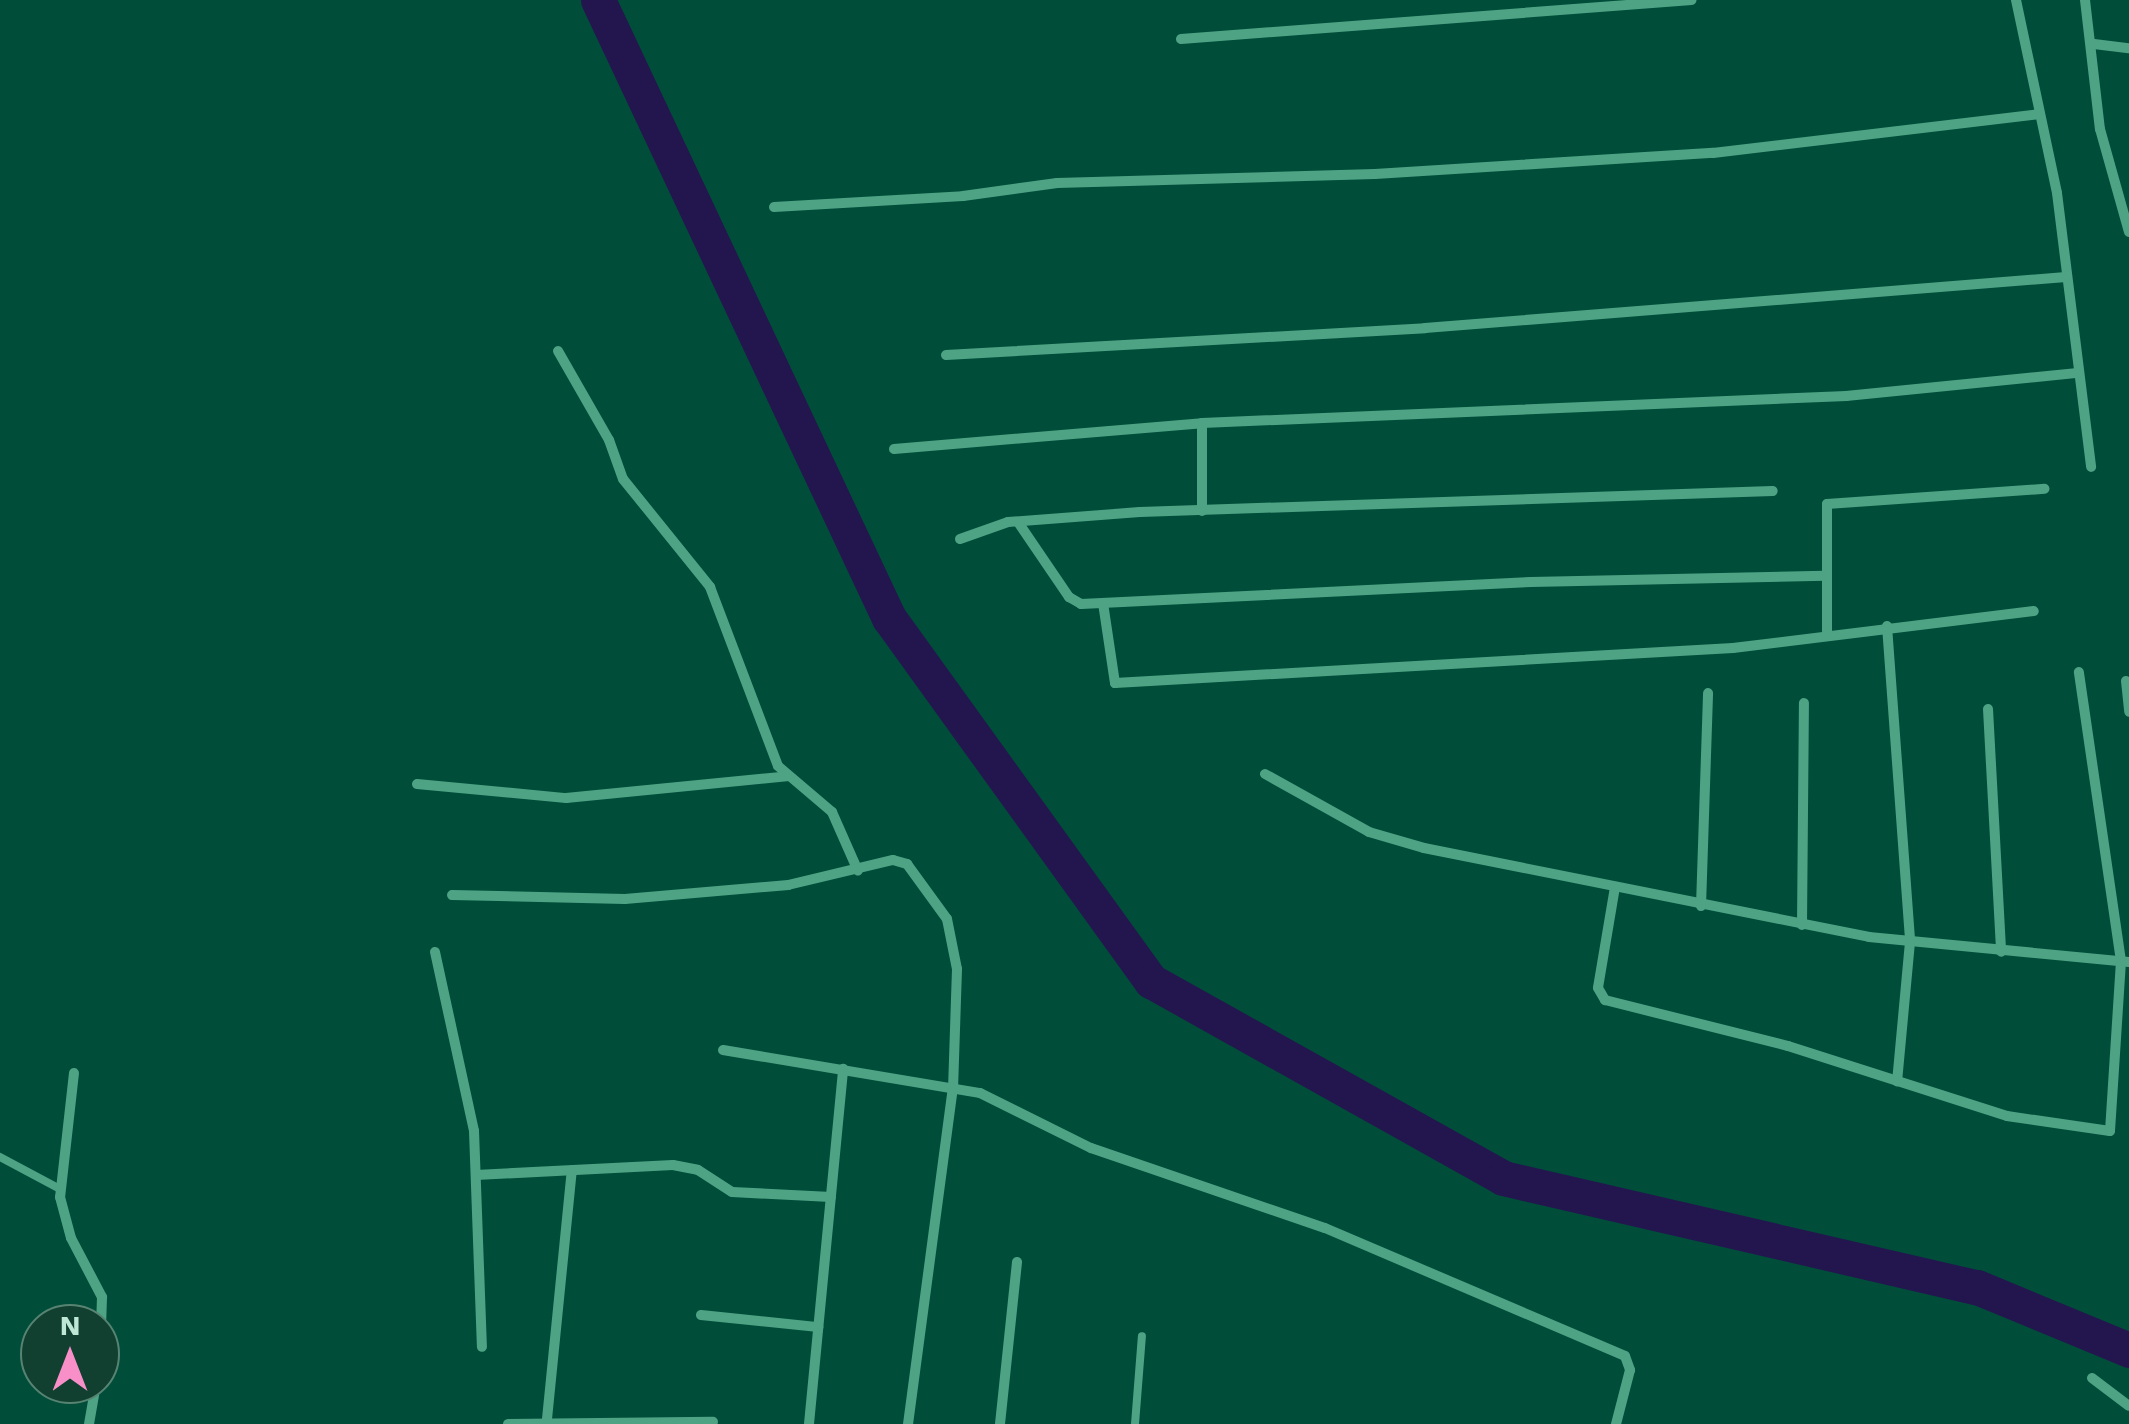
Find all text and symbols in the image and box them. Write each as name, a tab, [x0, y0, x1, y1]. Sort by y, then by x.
north arrow	[20, 1304, 120, 1404]
text: N	[60, 1309, 80, 1342]

